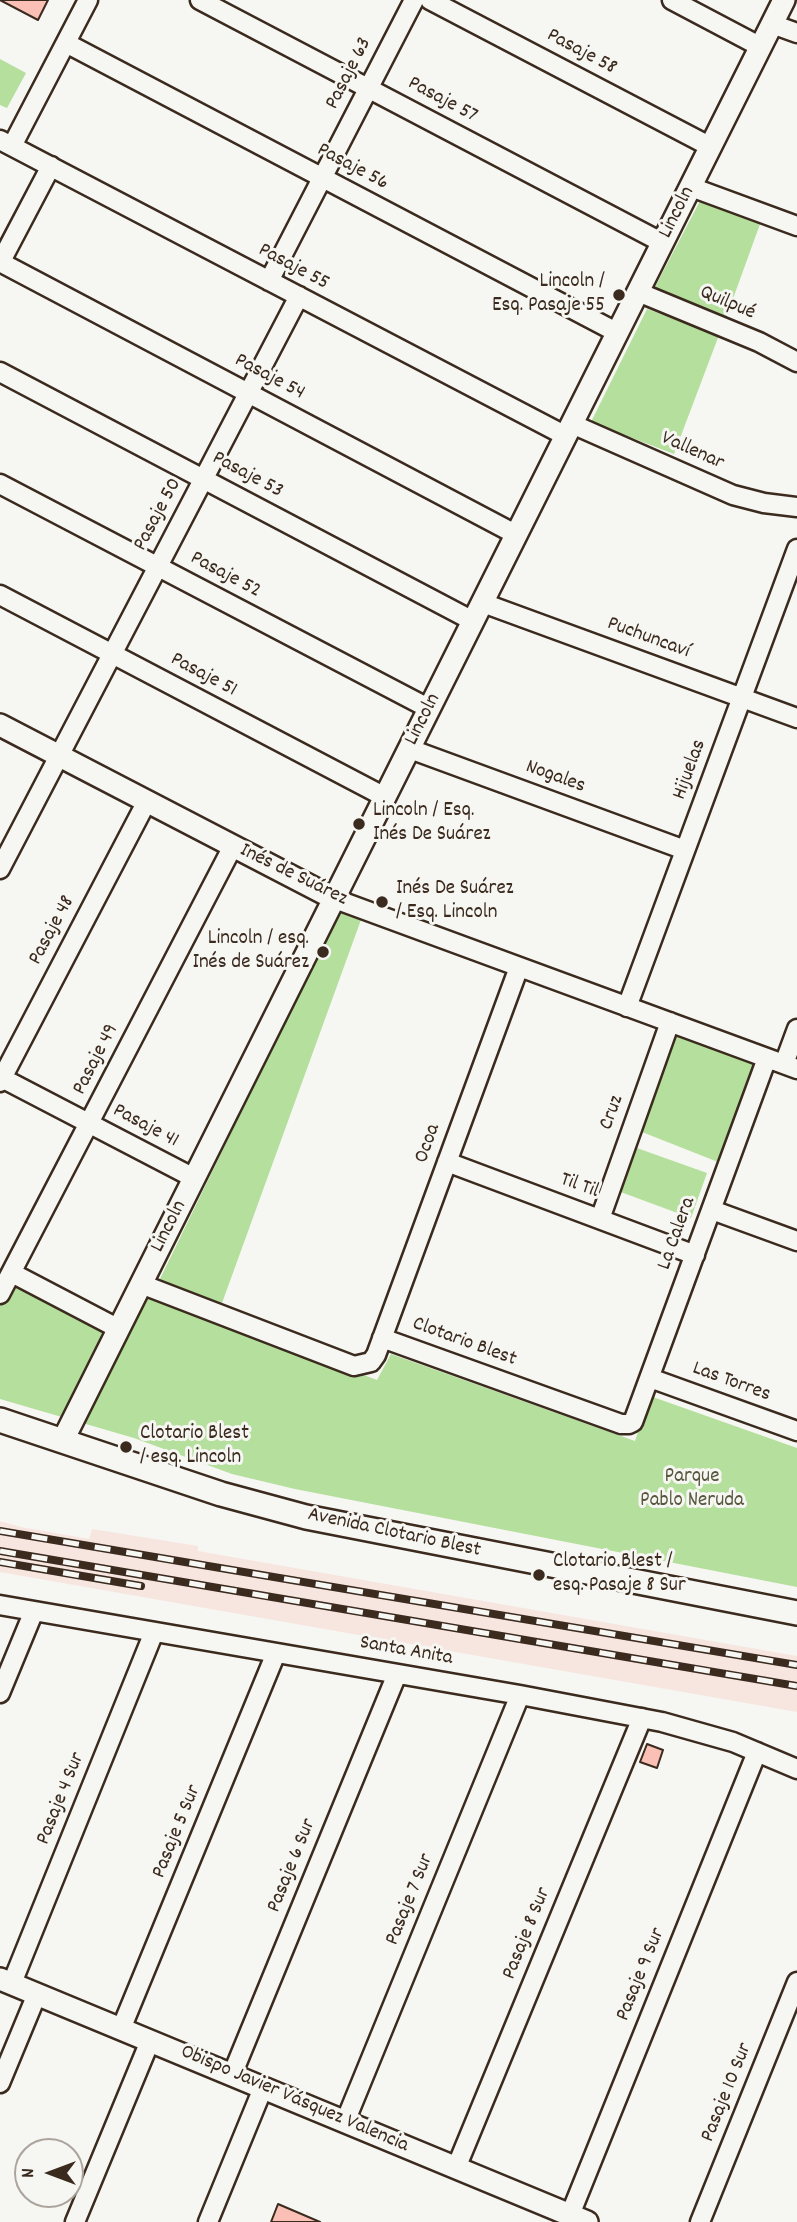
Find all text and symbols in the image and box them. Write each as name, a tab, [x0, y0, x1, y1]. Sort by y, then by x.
street label: Pasaje 58	[542, 24, 620, 82]
street label: Pasaje 63	[321, 34, 379, 114]
street label: Pasaje 57	[403, 72, 481, 130]
street label: Pasaje 56	[312, 139, 392, 197]
street label: Lincoln	[654, 183, 702, 243]
street label: Pasaje 55	[253, 239, 333, 297]
place label: Lincoln / Esq. Pasaje 55	[492, 270, 605, 320]
street label: Quilpué	[695, 281, 759, 327]
marker: Lincoln / Esq. Pasaje 55	[611, 287, 627, 303]
street label: Pasaje 54	[230, 349, 308, 407]
street label: Vallenar	[656, 427, 728, 477]
street label: Pasaje 53	[207, 447, 287, 505]
street label: Pasaje 50	[129, 474, 189, 556]
street label: Pasaje 52	[185, 547, 265, 605]
street label: Puchuncaví	[603, 612, 693, 666]
street label: Pasaje 51	[165, 648, 241, 704]
street label: Lincoln	[400, 690, 448, 750]
street label: Hijuelas	[669, 737, 713, 803]
street label: Nogales	[522, 756, 588, 800]
place label: Lincoln / Esq. Inés De Suárez	[373, 799, 491, 849]
marker: Lincoln / Esq. Inés De Suárez	[351, 816, 367, 832]
street label: Inés de Suárez	[235, 839, 351, 913]
place label: Inés De Suárez / Esq. Lincoln	[396, 877, 514, 927]
street label: Pasaje 48	[24, 892, 82, 970]
marker: Inés De Suárez / Esq. Lincoln	[374, 894, 390, 910]
place label: Lincoln / esq. Inés de Suárez	[192, 927, 309, 977]
marker: Lincoln / esq. Inés de Suárez	[315, 944, 331, 960]
street label: Pasaje 49	[69, 1020, 125, 1100]
street label: Cruz	[595, 1092, 631, 1134]
street label: Pasaje 41	[108, 1099, 182, 1155]
street label: Ocoa	[410, 1121, 448, 1167]
street label: Til Til	[556, 1168, 602, 1206]
street label: La Calera	[653, 1194, 703, 1274]
street label: Lincoln	[146, 1197, 194, 1257]
street label: Clotario Blest	[409, 1313, 519, 1373]
street label: Las Torres	[688, 1357, 774, 1409]
place label: Clotario Blest / esq. Lincoln	[140, 1422, 249, 1472]
marker: Clotario Blest / esq. Lincoln	[118, 1439, 134, 1455]
park label: Parque Pablo Neruda	[640, 1465, 744, 1515]
street label: Avenida Clotario Blest	[305, 1503, 483, 1565]
place label: Clotario Blest / esq. Pasaje 8 Sur	[553, 1550, 686, 1600]
marker: Clotario Blest / esq. Pasaje 8 Sur	[531, 1567, 547, 1583]
street label: Santa Anita	[358, 1631, 454, 1673]
street label: Pasaje 4 Sur	[32, 1749, 92, 1849]
street label: Pasaje 5 Sur	[148, 1782, 208, 1882]
street label: Pasaje 6 Sur	[263, 1815, 323, 1917]
street label: Pasaje 7 Sur	[381, 1851, 441, 1949]
street label: Pasaje 8 Sur	[498, 1884, 558, 1984]
street label: Pasaje 9 Sur	[612, 1925, 672, 2025]
street label: Obispo Javier Vásquez Valencia	[176, 2040, 412, 2160]
street label: Pasaje 10 Sur	[697, 2040, 759, 2146]
north arrow	[14, 2138, 84, 2208]
text: N	[16, 2168, 43, 2178]

